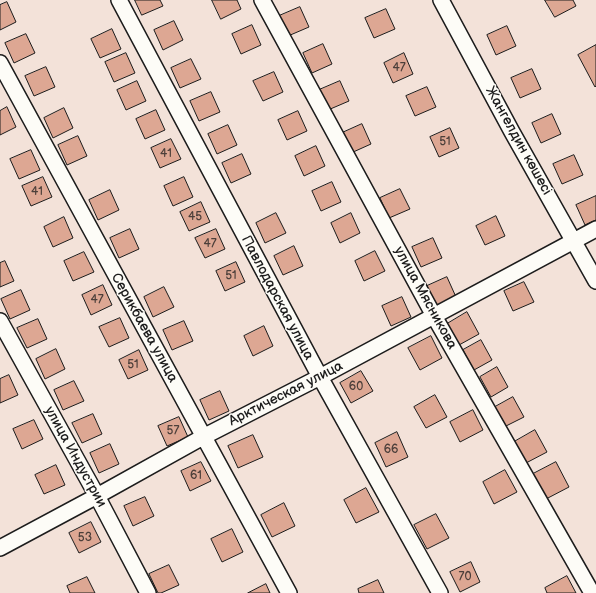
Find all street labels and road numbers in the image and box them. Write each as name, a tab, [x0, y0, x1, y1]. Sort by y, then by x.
street label: Жангелдин көшесі	[481, 84, 555, 198]
street label: Павлодарская улица	[237, 233, 317, 363]
street label: улица Мясникова	[390, 244, 460, 352]
street label: Серикбаева улица	[107, 270, 181, 386]
street label: Арктическая улица	[226, 358, 346, 430]
street label: улица Индустрии	[40, 404, 110, 510]

